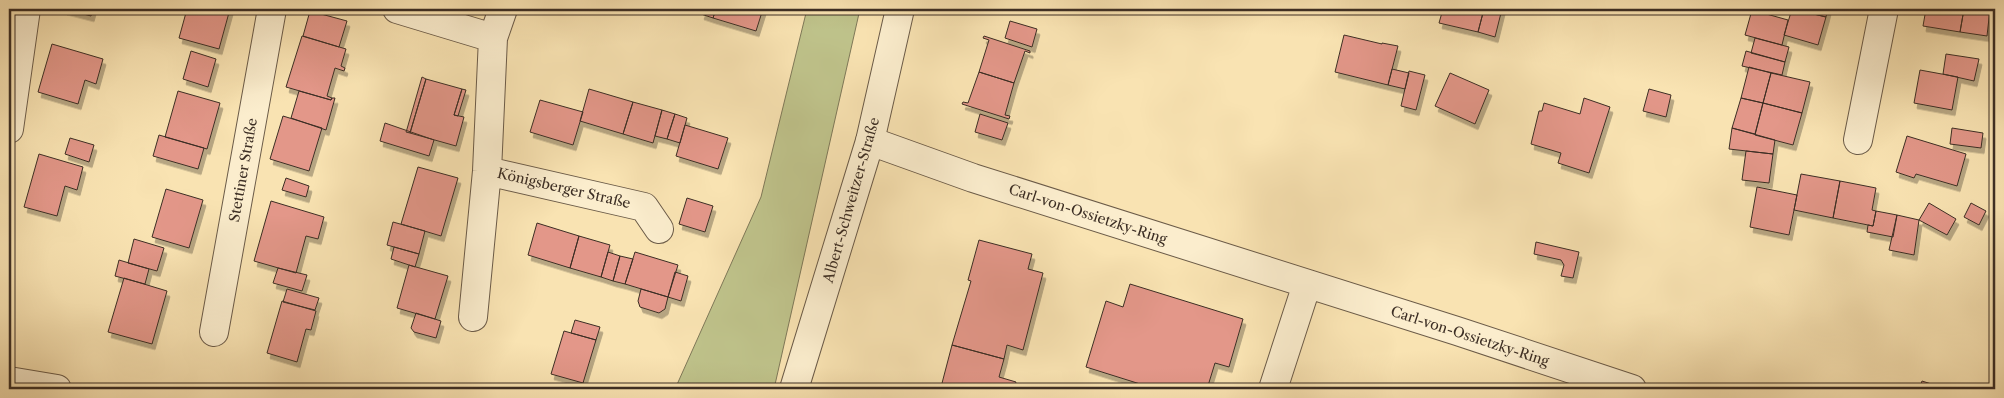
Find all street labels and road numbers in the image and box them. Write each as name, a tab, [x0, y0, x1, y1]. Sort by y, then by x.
street label: Albert-Schweitzer-Straße	[818, 115, 883, 286]
street label: Stettiner Straße	[225, 116, 261, 223]
street label: Königsberger Straße	[496, 164, 633, 212]
street label: Carl-von-Ossietzky-Ring	[1007, 180, 1170, 248]
street label: Carl-von-Ossietzky-Ring	[1389, 302, 1552, 370]

